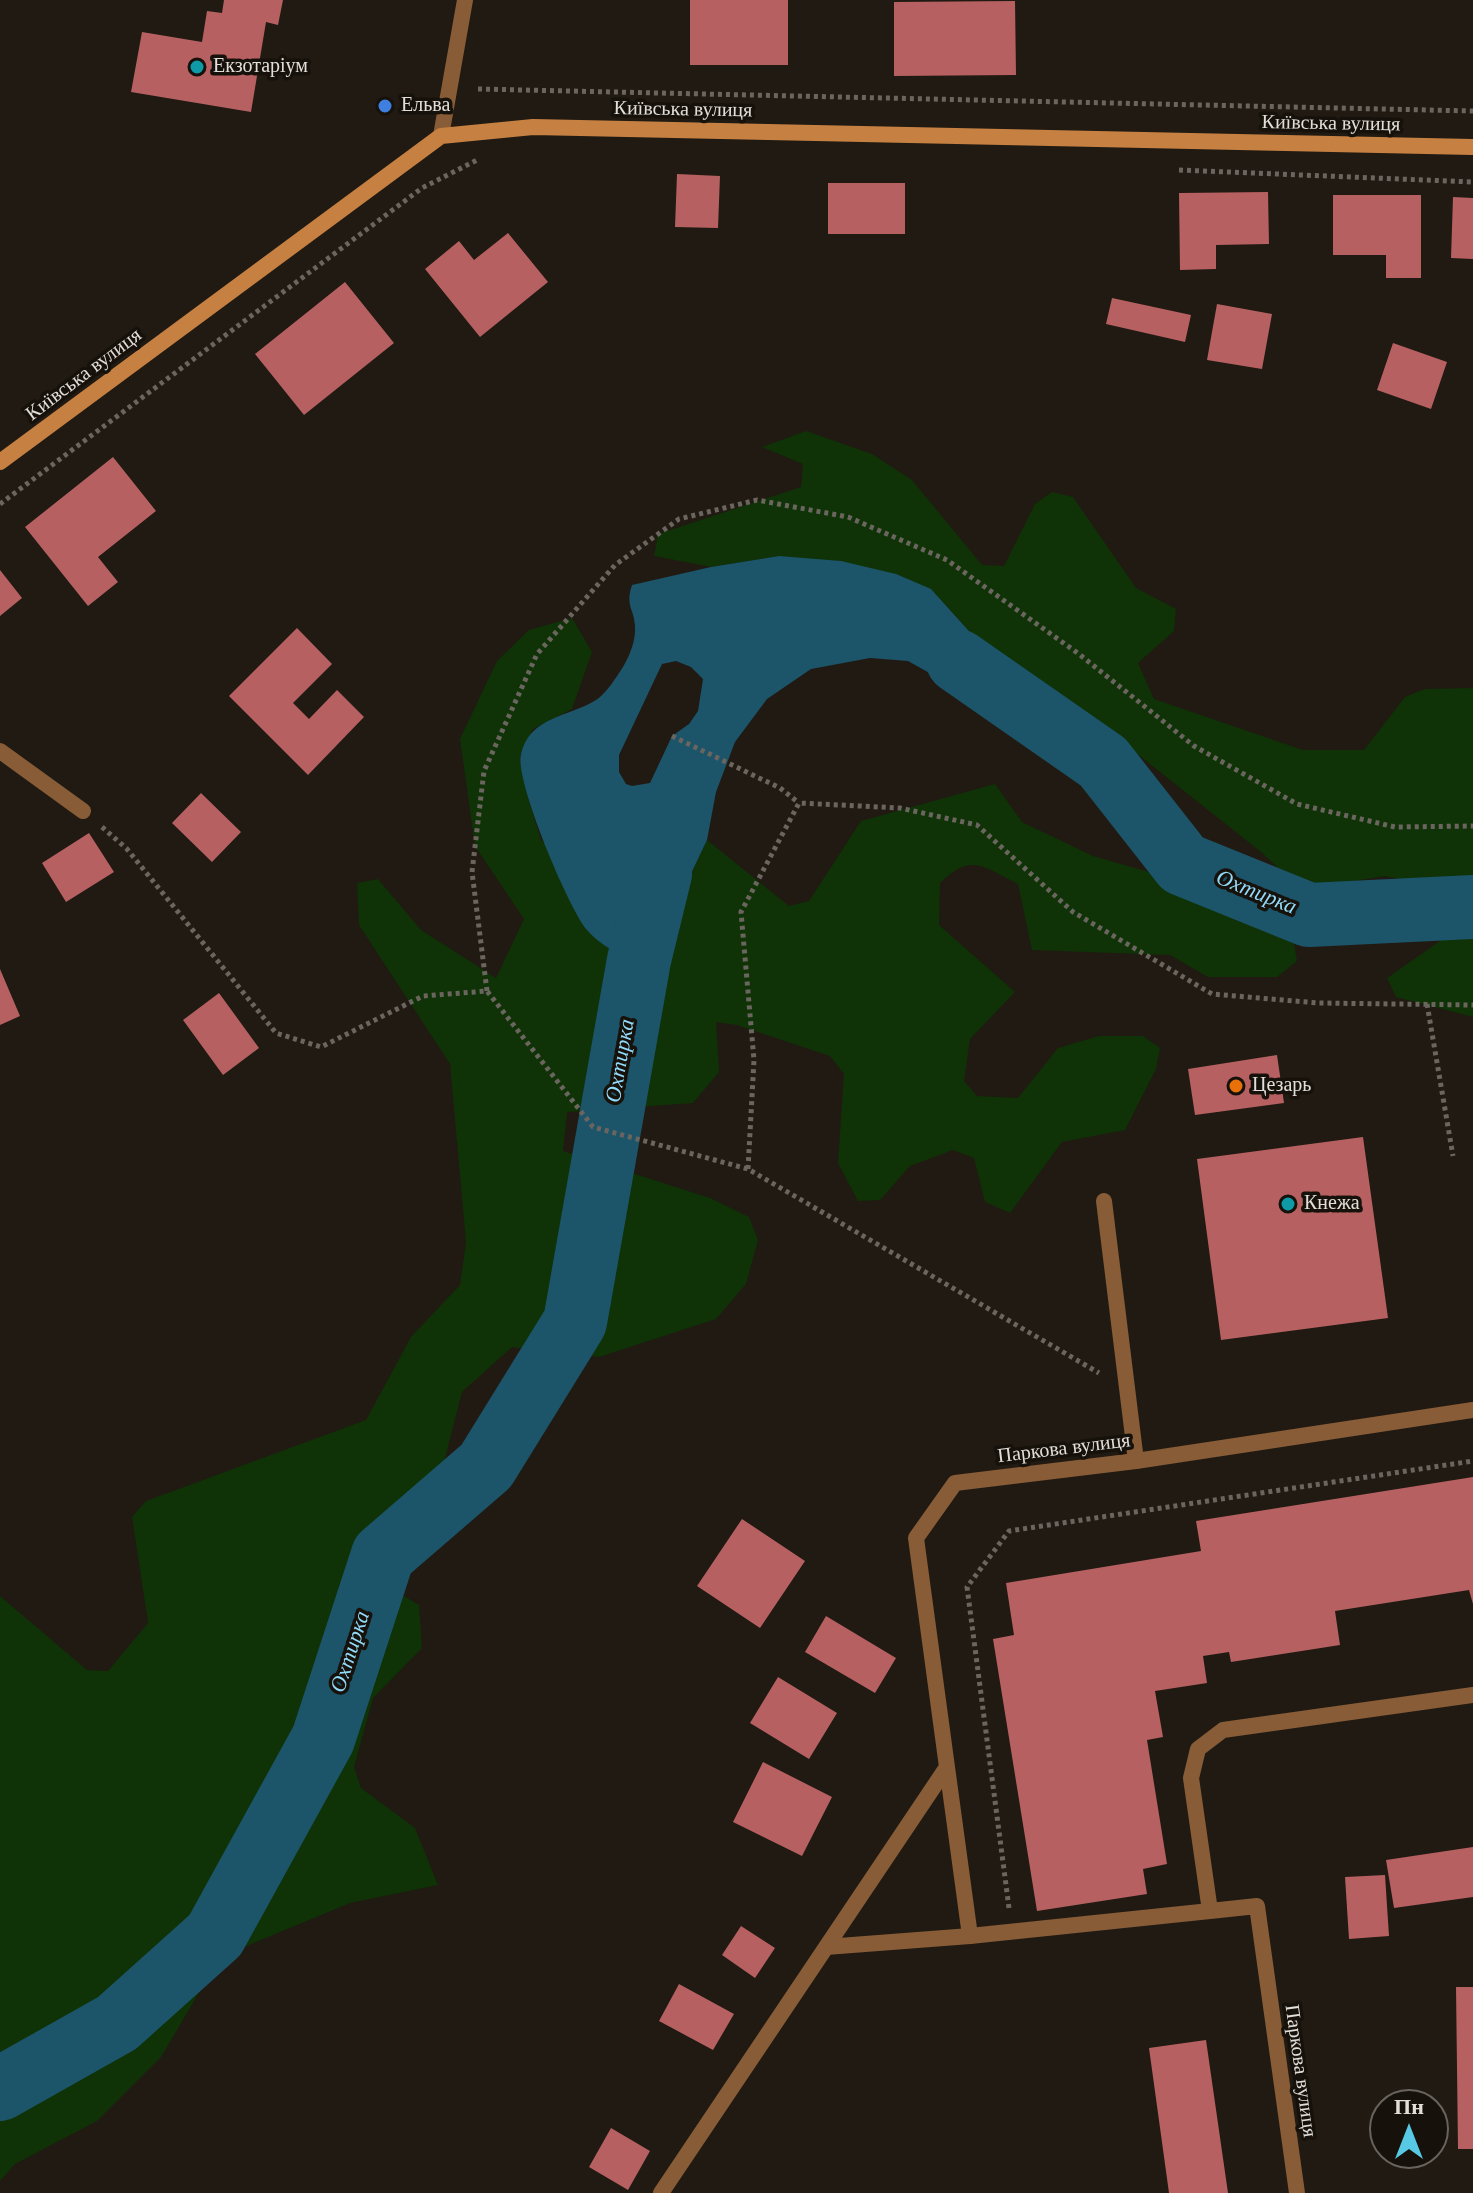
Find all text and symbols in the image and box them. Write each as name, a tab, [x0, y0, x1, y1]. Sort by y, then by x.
place label: Екзотаріум	[213, 55, 308, 79]
marker: Екзотаріум	[188, 58, 206, 76]
place label: Ельва	[401, 94, 450, 118]
marker: Ельва	[376, 97, 394, 115]
street label: Київська вулиця	[613, 97, 753, 123]
street label: Київська вулиця	[1261, 111, 1401, 137]
street label: Київська вулиця	[21, 324, 147, 426]
water label: Охтирка	[1212, 865, 1300, 921]
water label: Охтирка	[601, 1017, 641, 1105]
place label: Цезарь	[1252, 1074, 1311, 1098]
marker: Цезарь	[1227, 1077, 1245, 1095]
place label: Кнежа	[1304, 1192, 1360, 1216]
marker: Кнежа	[1279, 1195, 1297, 1213]
street label: Паркова вулиця	[996, 1429, 1132, 1469]
water label: Охтирка	[325, 1608, 377, 1696]
street label: Паркова вулиця	[1279, 2003, 1321, 2139]
north arrow	[1369, 2089, 1449, 2169]
text: Пн	[1394, 2094, 1424, 2119]

